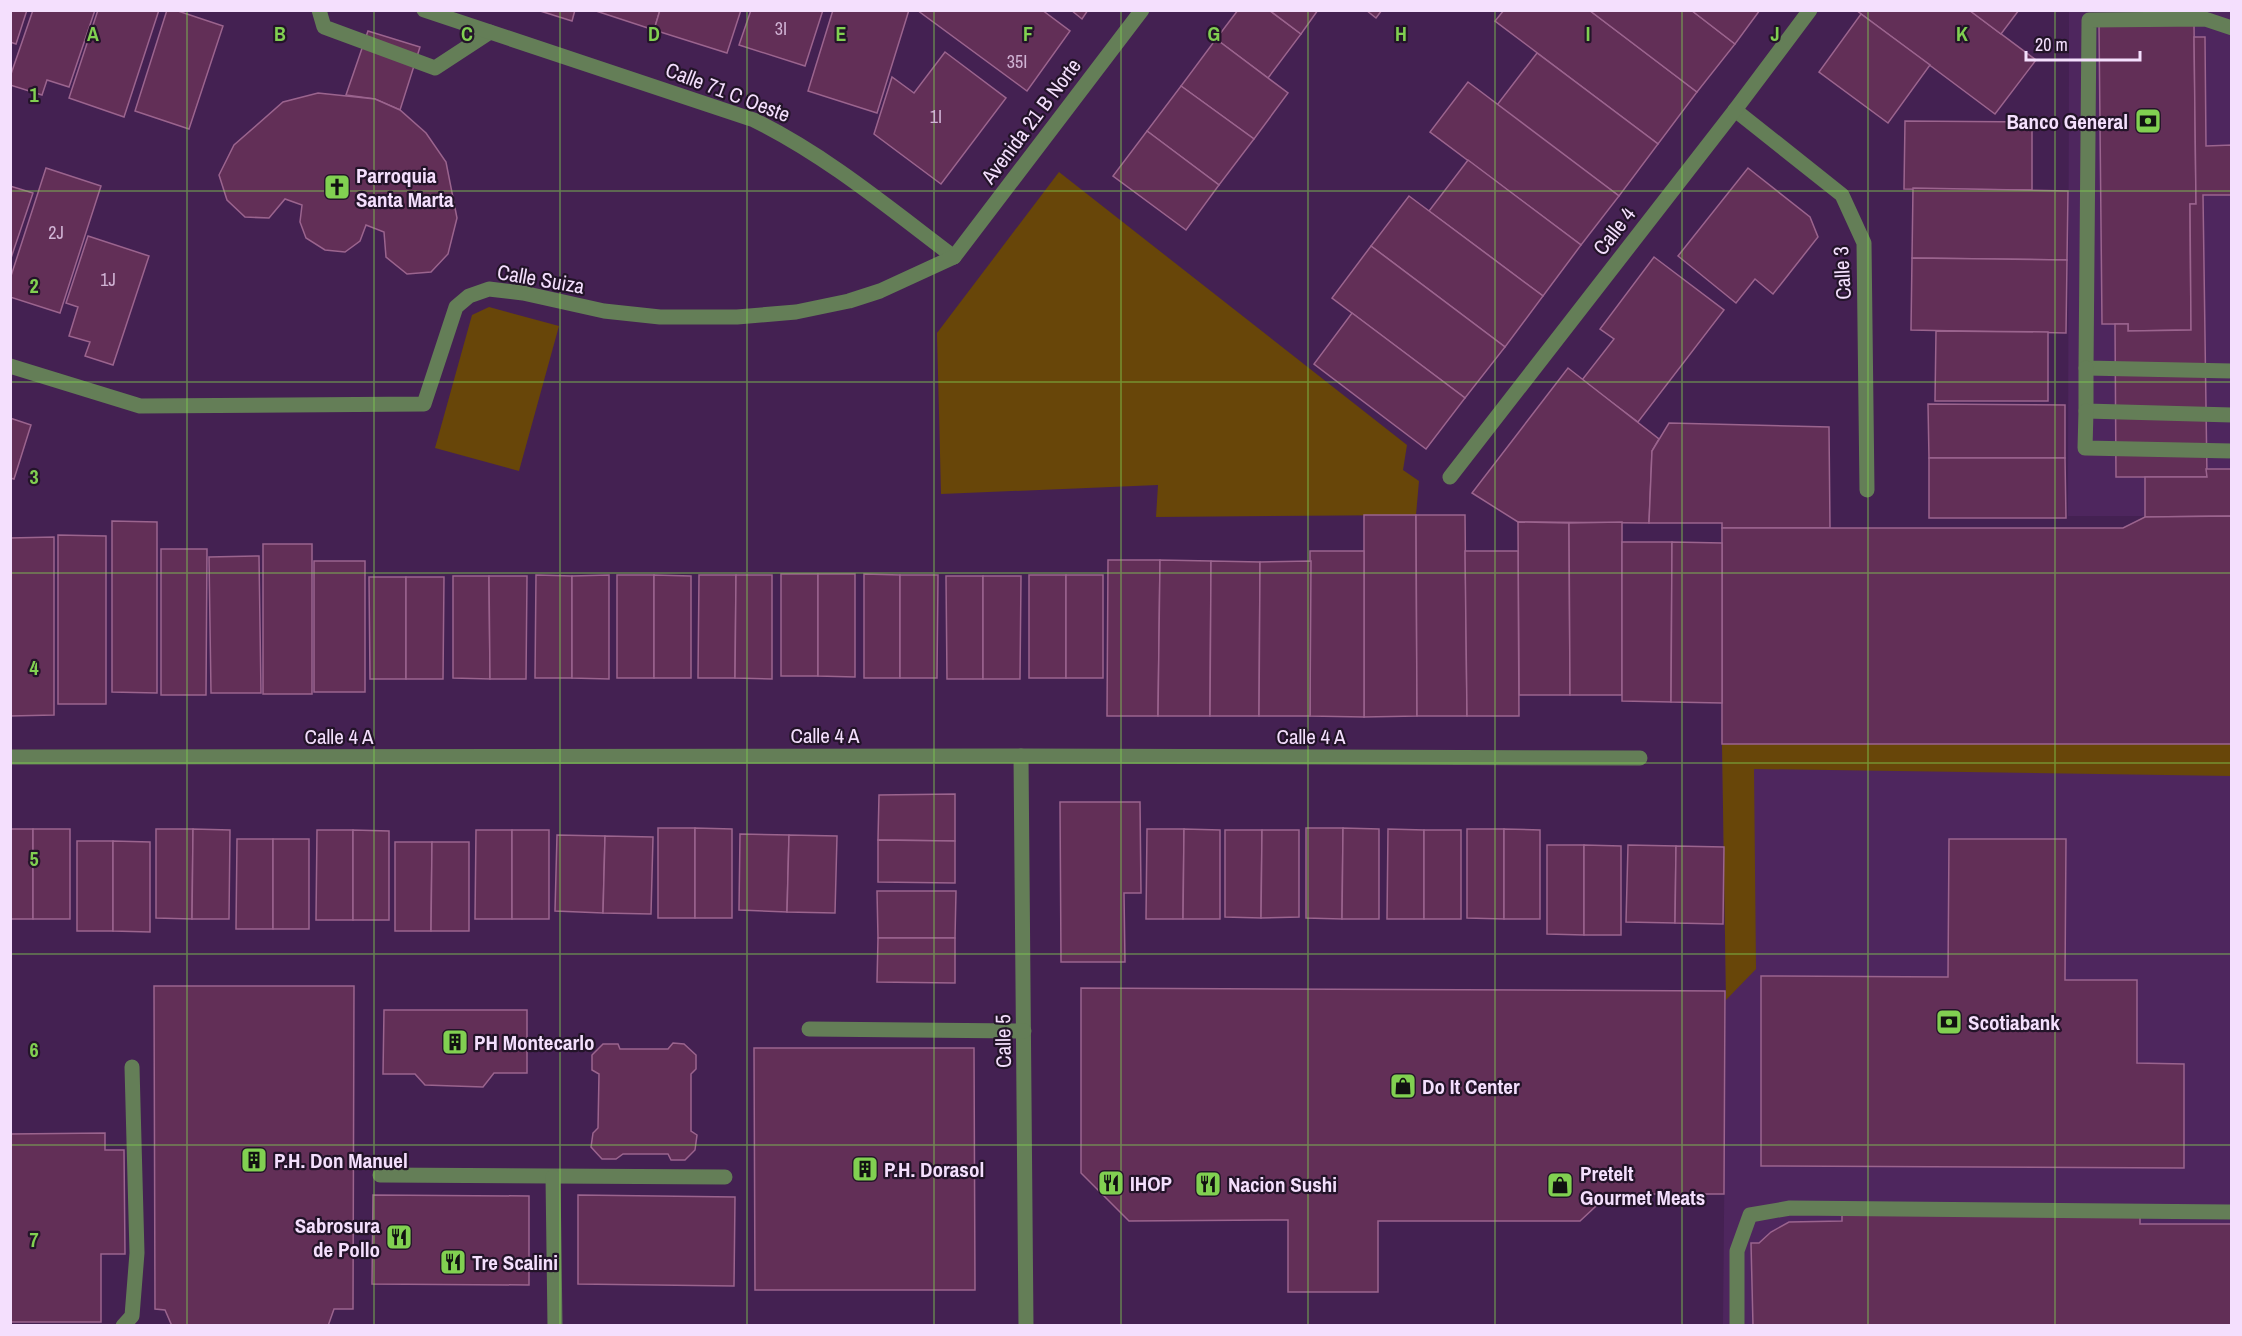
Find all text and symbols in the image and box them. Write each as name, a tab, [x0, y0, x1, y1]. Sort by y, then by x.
house number: 3I	[775, 16, 787, 41]
text: A	[87, 20, 99, 47]
text: B	[274, 20, 286, 47]
text: C	[461, 20, 473, 47]
text: D	[648, 20, 660, 47]
text: E	[836, 20, 847, 47]
text: F	[1023, 20, 1033, 47]
text: G	[1208, 20, 1220, 47]
text: H	[1395, 20, 1407, 47]
text: I	[1586, 20, 1590, 47]
text: J	[1770, 20, 1780, 47]
text: K	[1956, 20, 1968, 47]
scale bar	[2026, 24, 2140, 62]
text: 20 m	[2035, 32, 2068, 57]
house number: 35I	[1007, 49, 1027, 74]
street label: Avenida 21 B Norte	[974, 52, 1088, 190]
street label: Calle 71 C Oeste	[662, 55, 794, 129]
text: 1	[29, 81, 39, 108]
house number: 1I	[930, 104, 942, 129]
bank icon: Banco General	[2133, 106, 2163, 136]
place label: Banco General	[2006, 107, 2128, 136]
place label: Parroquia Santa Marta	[356, 161, 454, 214]
church icon: Parroquia Santa Marta	[322, 172, 352, 202]
street label: Calle 4	[1586, 201, 1642, 261]
house number: 2J	[48, 220, 64, 245]
street label: Calle 3	[1826, 245, 1858, 301]
street label: Calle Suiza	[495, 257, 587, 301]
house number: 1J	[100, 267, 116, 292]
text: 2	[29, 272, 39, 299]
text: 3	[29, 463, 39, 490]
text: 4	[29, 654, 39, 681]
street label: Calle 4 A	[791, 721, 860, 750]
street label: Calle 4 A	[305, 722, 374, 751]
street label: Calle 4 A	[1277, 722, 1346, 751]
text: 5	[29, 845, 39, 872]
bank icon: Scotiabank	[1934, 1007, 1964, 1037]
place label: Scotiabank	[1968, 1008, 2060, 1037]
street label: Calle 5	[988, 1014, 1018, 1068]
building icon: PH Montecarlo	[440, 1027, 470, 1057]
place label: PH Montecarlo	[474, 1028, 595, 1057]
text: 6	[29, 1036, 39, 1063]
shop icon: Do It Center	[1388, 1071, 1418, 1101]
place label: Do It Center	[1422, 1072, 1520, 1101]
building icon: P.H. Don Manuel	[239, 1145, 269, 1175]
place label: P.H. Don Manuel	[274, 1146, 408, 1175]
building icon: P.H. Dorasol	[850, 1154, 880, 1184]
place label: P.H. Dorasol	[884, 1155, 984, 1184]
place label: Pretelt Gourmet Meats	[1580, 1159, 1705, 1212]
restaurant icon: IHOP	[1096, 1168, 1126, 1198]
place label: IHOP	[1130, 1169, 1172, 1198]
restaurant icon: Nacion Sushi	[1193, 1169, 1223, 1199]
place label: Nacion Sushi	[1228, 1170, 1337, 1199]
shop icon: Pretelt Gourmet Meats	[1545, 1170, 1575, 1200]
place label: Sabrosura de Pollo	[295, 1211, 380, 1264]
restaurant icon: Sabrosura de Pollo	[384, 1222, 414, 1252]
text: 7	[29, 1226, 39, 1253]
restaurant icon: Tre Scalini	[438, 1247, 468, 1277]
place label: Tre Scalini	[472, 1248, 558, 1277]

